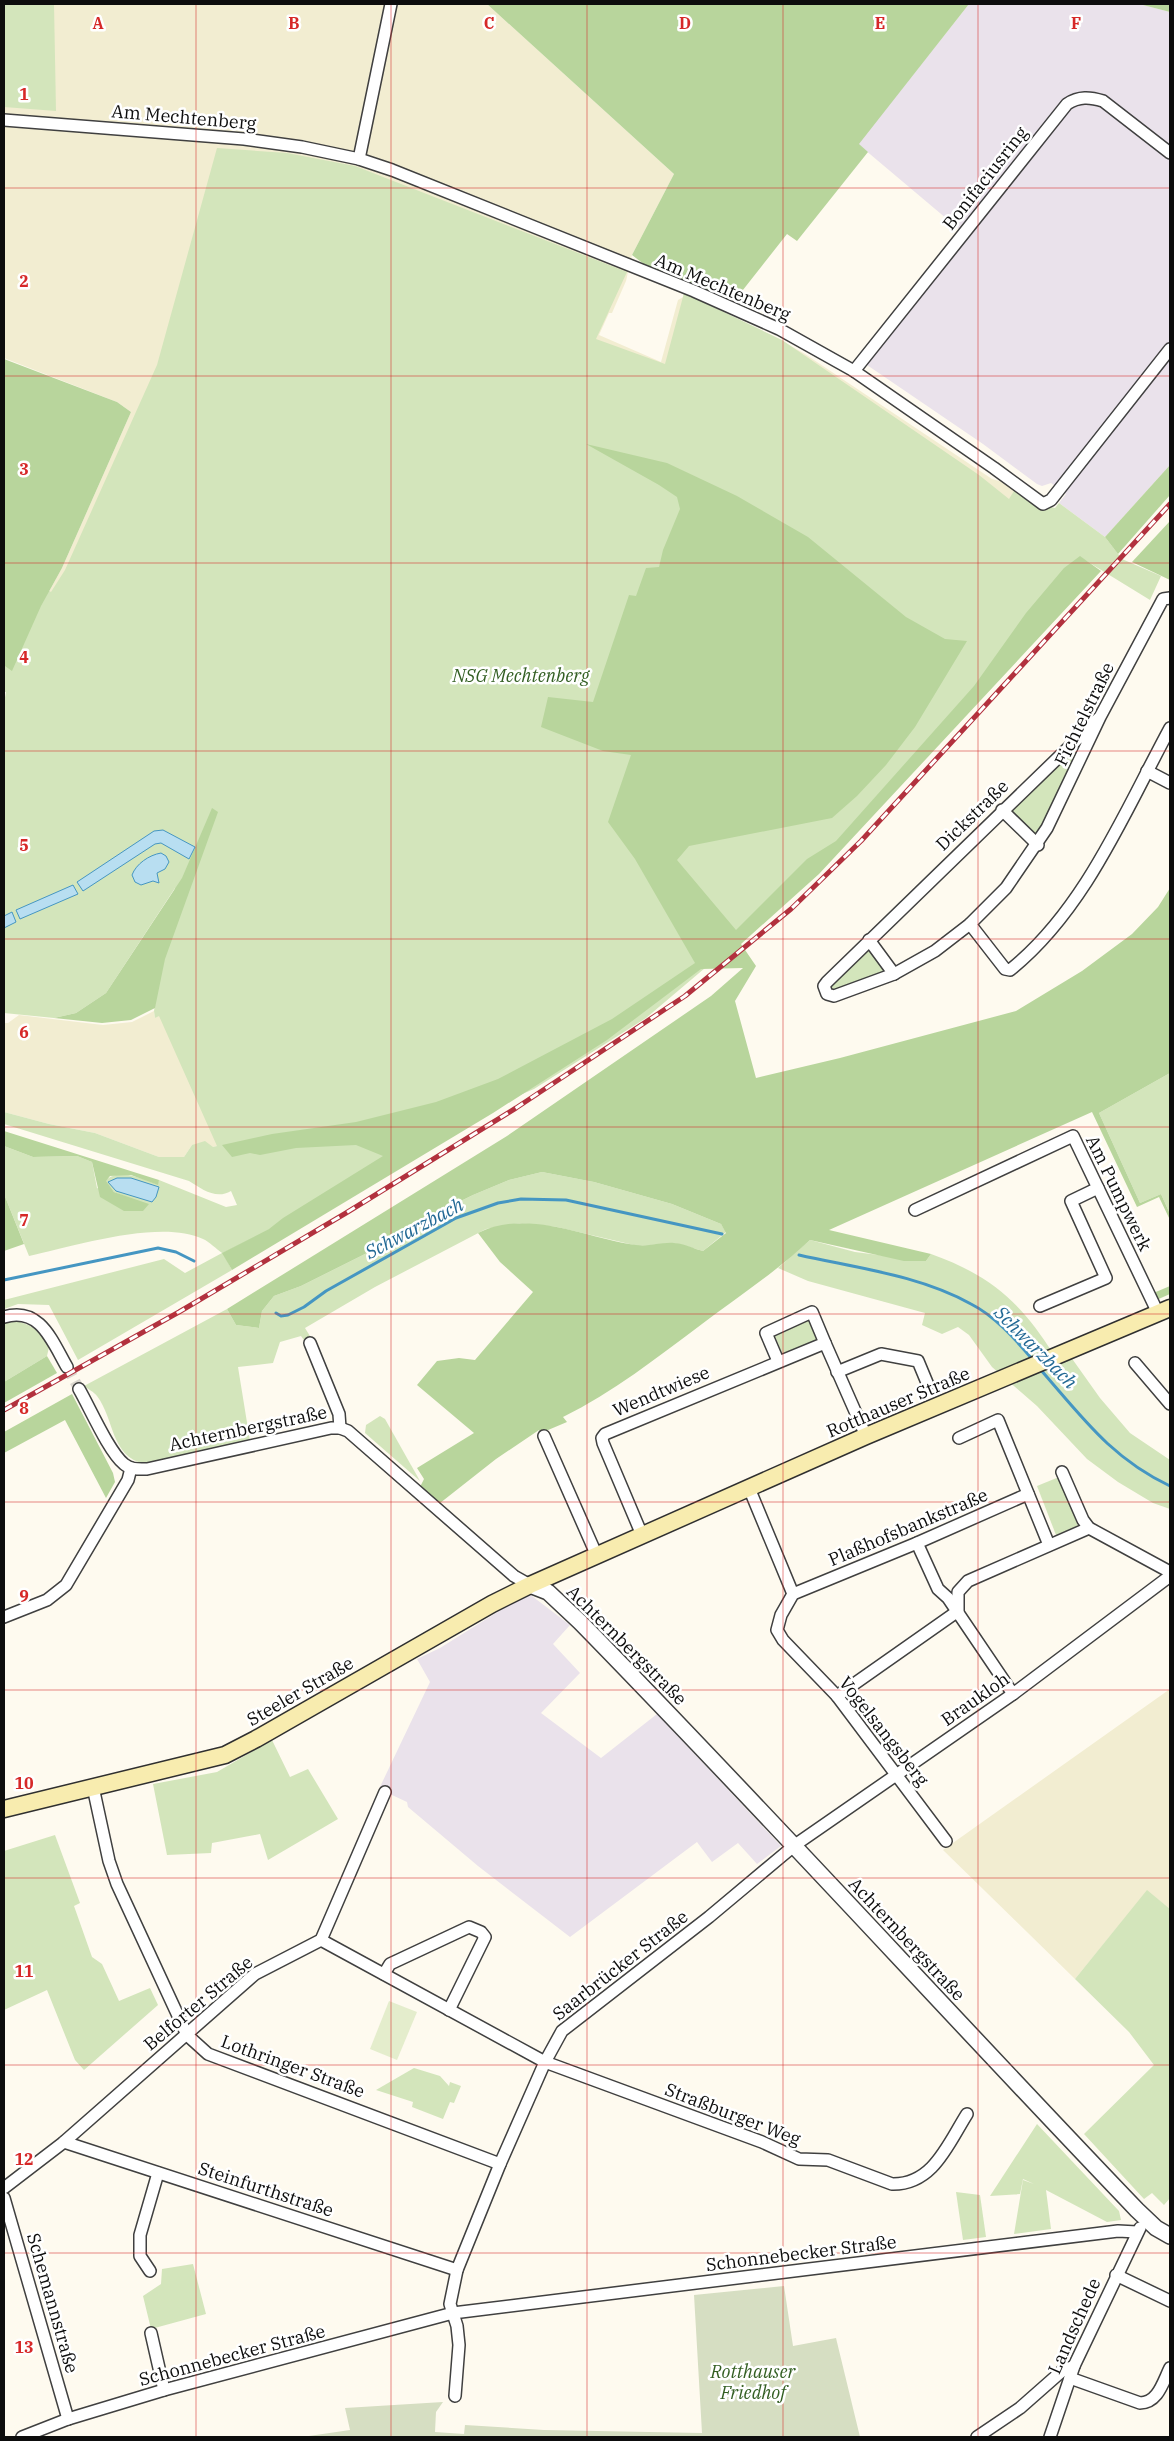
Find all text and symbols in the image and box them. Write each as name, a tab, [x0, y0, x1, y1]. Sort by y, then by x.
text: A	[92, 13, 104, 33]
text: B	[288, 13, 300, 33]
text: C	[484, 13, 494, 33]
text: D	[679, 13, 691, 33]
text: E	[875, 13, 885, 33]
text: F	[1071, 13, 1081, 33]
text: 1	[19, 84, 29, 104]
street label: Am Mechtenberg	[111, 99, 258, 135]
street label: Bonifaciusring	[937, 121, 1033, 234]
street label: Am Mechtenberg	[652, 248, 795, 326]
text: 2	[19, 271, 29, 291]
text: 3	[19, 459, 29, 479]
text: 4	[19, 647, 29, 667]
street label: Fichtelstraße	[1049, 658, 1119, 770]
park label: NSG Mechtenberg	[452, 664, 590, 687]
street label: Dickstraße	[931, 775, 1013, 855]
text: 5	[19, 835, 29, 855]
text: 6	[19, 1022, 29, 1042]
street label: Am Pumpwerk	[1081, 1131, 1157, 1255]
water label: Schwarzbach	[360, 1192, 468, 1264]
text: 7	[19, 1210, 29, 1230]
water label: Schwarzbach	[989, 1300, 1083, 1394]
street label: Wendtwiese	[609, 1360, 713, 1422]
street label: Rotthauser Straße	[823, 1361, 973, 1443]
text: 8	[19, 1398, 29, 1418]
street label: Achternbergstraße	[167, 1400, 329, 1456]
street label: Plaßhofsbankstraße	[825, 1483, 991, 1571]
street label: Achternbergstraße	[562, 1580, 692, 1710]
text: 9	[19, 1586, 29, 1606]
street label: Steeler Straße	[243, 1651, 357, 1731]
street label: Braukloh	[936, 1667, 1014, 1731]
street label: Vogelsangsberg	[834, 1672, 934, 1791]
text: 10	[14, 1773, 34, 1793]
street label: Achternbergstraße	[844, 1872, 970, 2006]
street label: Saarbrücker Straße	[548, 1905, 692, 2025]
street label: Belforter Straße	[139, 1951, 257, 2055]
text: 11	[14, 1961, 34, 1981]
street label: Lothringer Straße	[218, 2029, 368, 2103]
street label: Straßburger Weg	[662, 2078, 804, 2151]
text: 12	[14, 2149, 34, 2169]
street label: Steinfurthstraße	[195, 2156, 337, 2222]
street label: Schemannstraße	[22, 2230, 84, 2376]
street label: Schonnebecker Straße	[704, 2230, 898, 2276]
street label: Landschede	[1043, 2274, 1105, 2378]
street label: Schonnebecker Straße	[136, 2319, 328, 2391]
text: 13	[14, 2337, 34, 2357]
park label: Rotthauser Friedhof	[710, 2360, 797, 2404]

